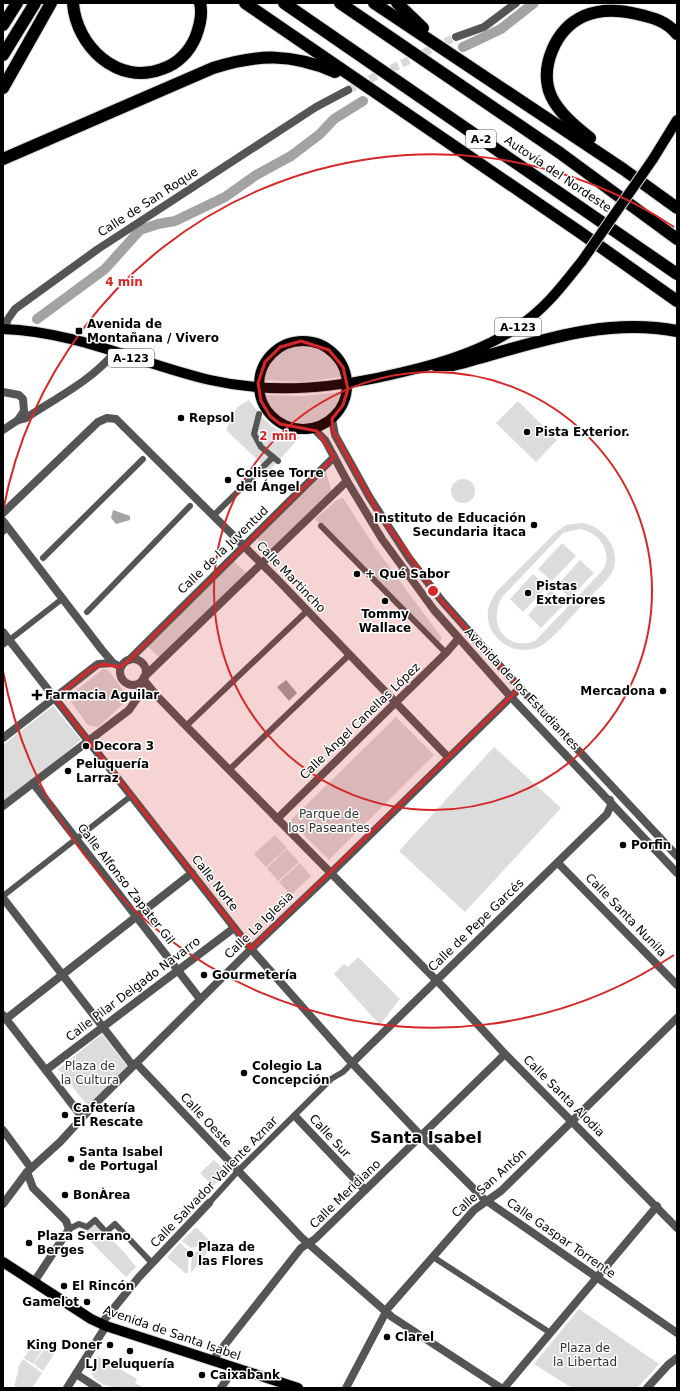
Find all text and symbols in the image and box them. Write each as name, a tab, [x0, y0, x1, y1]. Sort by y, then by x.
road number: A-2	[466, 130, 496, 148]
street label: Autovía del Nordeste	[502, 133, 614, 215]
street label: Calle de San Roque	[95, 164, 201, 240]
text: 4 min	[105, 275, 143, 289]
place label: Avenida de Montañana / Vivero	[87, 317, 219, 345]
road number: A-123	[495, 318, 541, 336]
marker: Avenida de Montañana / Vivero	[74, 326, 84, 336]
road number: A-123	[108, 349, 154, 367]
place label: Repsol	[189, 411, 234, 425]
marker: Repsol	[176, 413, 186, 423]
place label: Pista Exterior.	[535, 425, 630, 439]
marker: Pista Exterior.	[522, 427, 532, 437]
text: 2 min	[259, 429, 297, 443]
place label: Colisee Torre del Ángel	[236, 466, 324, 494]
marker: Colisee Torre del Ángel	[223, 475, 233, 485]
street label: Calle de la Juventud	[175, 503, 271, 597]
place label: Instituto de Educación Secundaria Ítaca	[374, 511, 526, 539]
marker: Instituto de Educación Secundaria Ítaca	[529, 520, 539, 530]
street label: Calle Martincho	[254, 539, 328, 615]
place label: + Qué Sabor	[365, 567, 450, 581]
marker: + Qué Sabor	[352, 569, 362, 579]
place label: Pistas Exteriores	[536, 579, 605, 607]
centre of rings	[426, 584, 440, 598]
marker: Pistas Exteriores	[523, 588, 533, 598]
marker: Tommy Wallace	[380, 596, 390, 606]
place label: Tommy Wallace	[359, 607, 411, 635]
street label: Avenida de los Estudiantes	[462, 625, 582, 753]
street label: Calle Ángel Canellas López	[296, 659, 423, 782]
place label: Mercadona	[580, 684, 655, 698]
marker: Mercadona	[658, 686, 668, 696]
place label: Farmacia Aguilar	[45, 688, 159, 702]
marker: Farmacia Aguilar	[32, 690, 42, 700]
place label: Decora 3	[94, 739, 154, 753]
marker: Decora 3	[81, 741, 91, 751]
place label: Peluquería Larraz	[76, 757, 149, 785]
marker: Peluquería Larraz	[63, 766, 73, 776]
park label: Parque de los Paseantes	[288, 807, 370, 835]
street label: Calle Alfonso Zapater Gil	[75, 821, 177, 947]
place label: Porfin	[631, 838, 671, 852]
marker: Porfin	[618, 840, 628, 850]
street label: Calle Norte	[189, 852, 241, 914]
street label: Calle Santa Nunila	[583, 870, 669, 960]
street label: Calle de Pepe Garcés	[425, 876, 527, 974]
street label: Calle La Iglesia	[222, 889, 296, 961]
street label: Calle Pilar Delgado Navarro	[63, 934, 203, 1044]
place label: Gourmetería	[212, 968, 297, 982]
marker: Gourmetería	[199, 970, 209, 980]
street label: Calle Santa Alodia	[520, 1052, 608, 1140]
park label: Plaza de la Cultura	[61, 1059, 119, 1087]
place label: Colegio La Concepción	[252, 1059, 329, 1087]
marker: Colegio La Concepción	[239, 1068, 249, 1078]
street label: Calle Oeste	[177, 1090, 235, 1150]
place label: Cafetería El Rescate	[73, 1101, 143, 1129]
marker: Cafetería El Rescate	[60, 1110, 70, 1120]
street label: Calle Sur	[307, 1112, 353, 1160]
street label: Calle Salvador Valiente Aznar	[148, 1114, 280, 1250]
district label: Santa Isabel	[370, 1128, 482, 1147]
place label: Santa Isabel de Portugal	[79, 1145, 163, 1173]
street label: Calle San Antón	[449, 1146, 529, 1220]
marker: Santa Isabel de Portugal	[66, 1154, 76, 1164]
street label: Calle Meridiano	[307, 1157, 383, 1231]
place label: BonÀrea	[73, 1187, 130, 1202]
marker: BonÀrea	[60, 1190, 70, 1200]
street label: Calle Gaspar Torrente	[504, 1195, 618, 1281]
place label: Plaza Serrano Berges	[37, 1229, 131, 1257]
marker: Plaza Serrano Berges	[24, 1238, 34, 1248]
place label: Plaza de las Flores	[198, 1240, 263, 1268]
marker: Plaza de las Flores	[185, 1249, 195, 1259]
place label: El Rincón	[72, 1279, 134, 1293]
marker: El Rincón	[59, 1281, 69, 1291]
place label: Gamelot	[22, 1295, 79, 1309]
marker: Gamelot	[82, 1297, 92, 1307]
street label: Avenida de Santa Isabel	[101, 1303, 243, 1363]
place label: Clarel	[395, 1330, 434, 1344]
marker: Clarel	[382, 1332, 392, 1342]
place label: King Doner	[26, 1338, 102, 1352]
marker: King Doner	[105, 1340, 115, 1350]
park label: Plaza de la Libertad	[553, 1341, 617, 1369]
marker: LJ Peluquería	[125, 1346, 135, 1356]
place label: LJ Peluquería	[85, 1357, 175, 1371]
place label: Caixabank	[210, 1368, 281, 1382]
marker: Caixabank	[197, 1370, 207, 1380]

